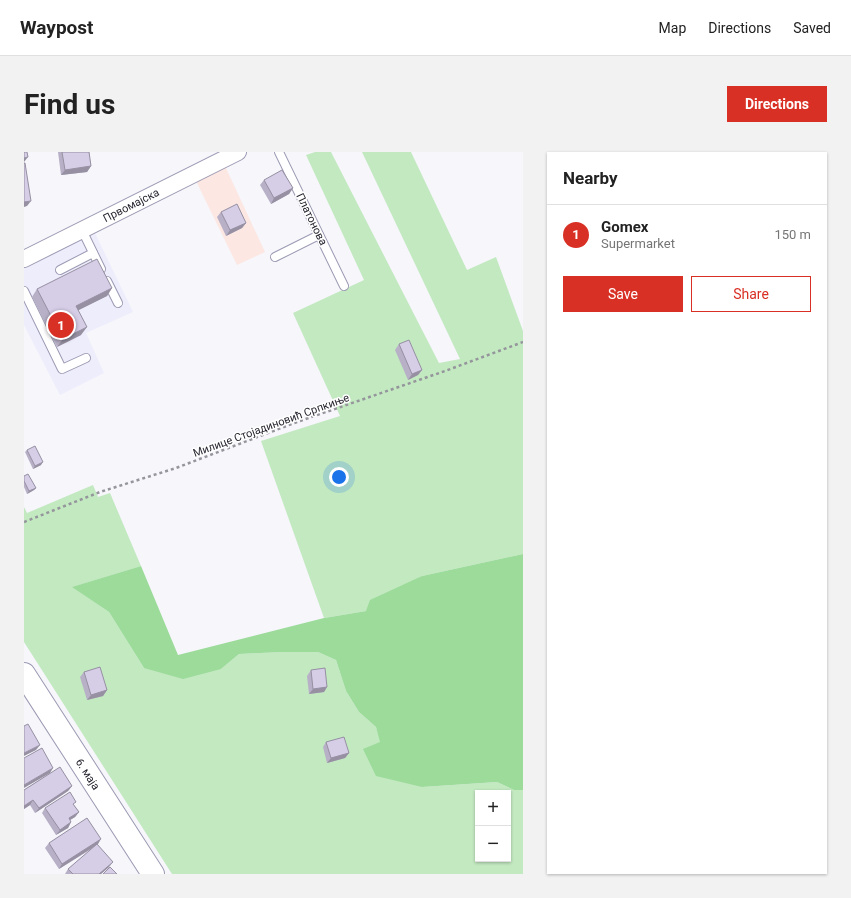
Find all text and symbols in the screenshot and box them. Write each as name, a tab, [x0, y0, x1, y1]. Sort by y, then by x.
text: Waypost	[20, 16, 94, 39]
text: Map	[659, 20, 686, 36]
text: Directions	[708, 20, 771, 36]
text: Saved	[793, 20, 831, 36]
button: Directions	[727, 86, 827, 122]
text: Find us	[24, 88, 115, 121]
text: Nearby	[563, 168, 618, 188]
street label: Првомајска	[101, 186, 161, 225]
street label: Платонова	[293, 191, 330, 247]
text: Gomex	[601, 218, 648, 236]
text: 1	[572, 227, 580, 242]
text: 150 m	[774, 227, 811, 242]
text: Supermarket	[601, 236, 675, 251]
button: Save	[563, 276, 683, 312]
button: Share	[691, 276, 811, 312]
pin: 1	[48, 310, 74, 340]
street label: Милице Стојадиновић Српкиње	[191, 391, 351, 460]
your location	[329, 467, 349, 487]
street label: 6. маја	[73, 756, 102, 792]
map controls	[475, 790, 511, 862]
button: +	[475, 790, 511, 826]
button: −	[475, 826, 511, 862]

